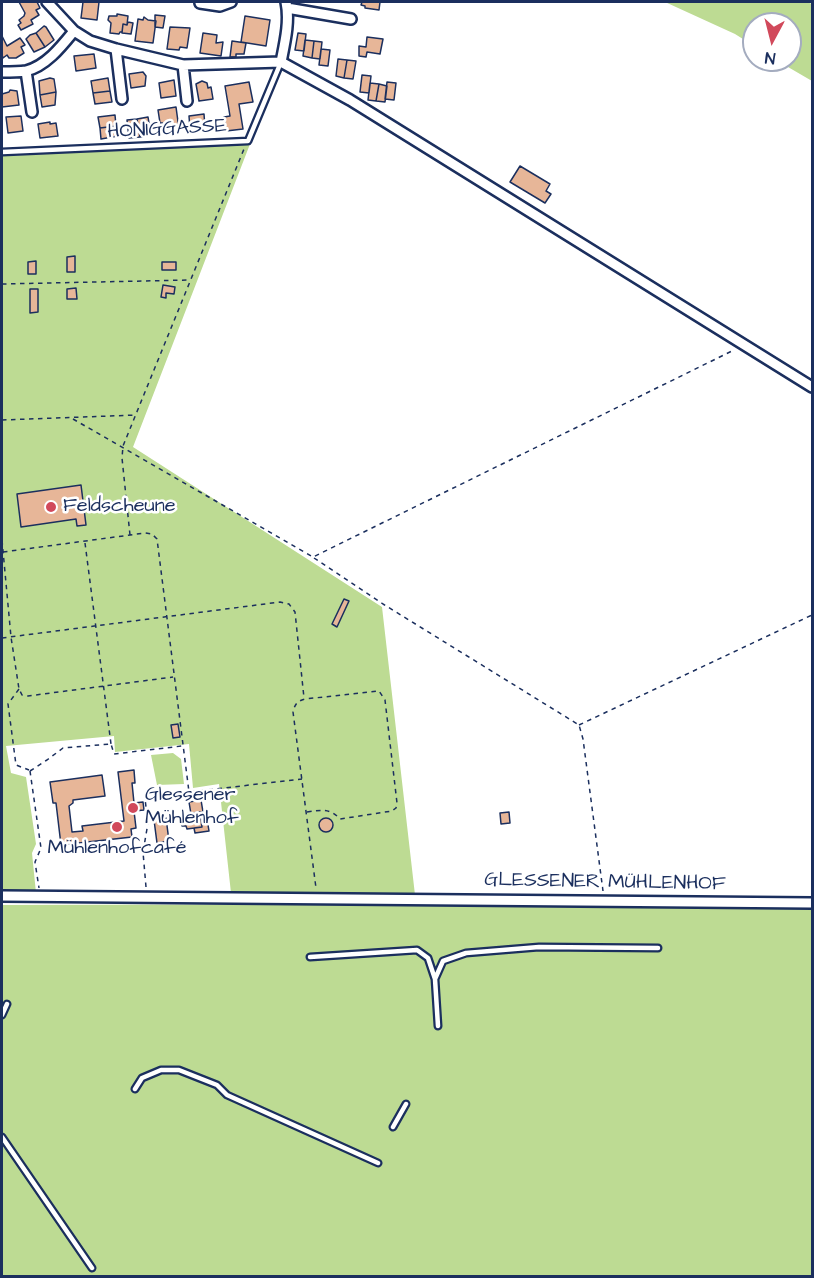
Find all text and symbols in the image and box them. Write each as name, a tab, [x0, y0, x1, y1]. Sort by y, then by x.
north arrow	[742, 12, 802, 72]
text: N	[764, 46, 776, 69]
street label: HONIGGASSE	[107, 115, 227, 145]
place label: Feldscheune	[63, 495, 175, 519]
marker: Feldscheune	[44, 500, 58, 514]
place label: Glessener Mühlenhof	[145, 784, 239, 831]
marker: Glessener Mühlenhof	[126, 801, 140, 815]
marker: Mühlenhofcafé	[110, 820, 124, 834]
place label: Mühlenhofcafé	[47, 837, 187, 861]
street label: GLESSENER MÜHLENHOF	[484, 869, 726, 897]

